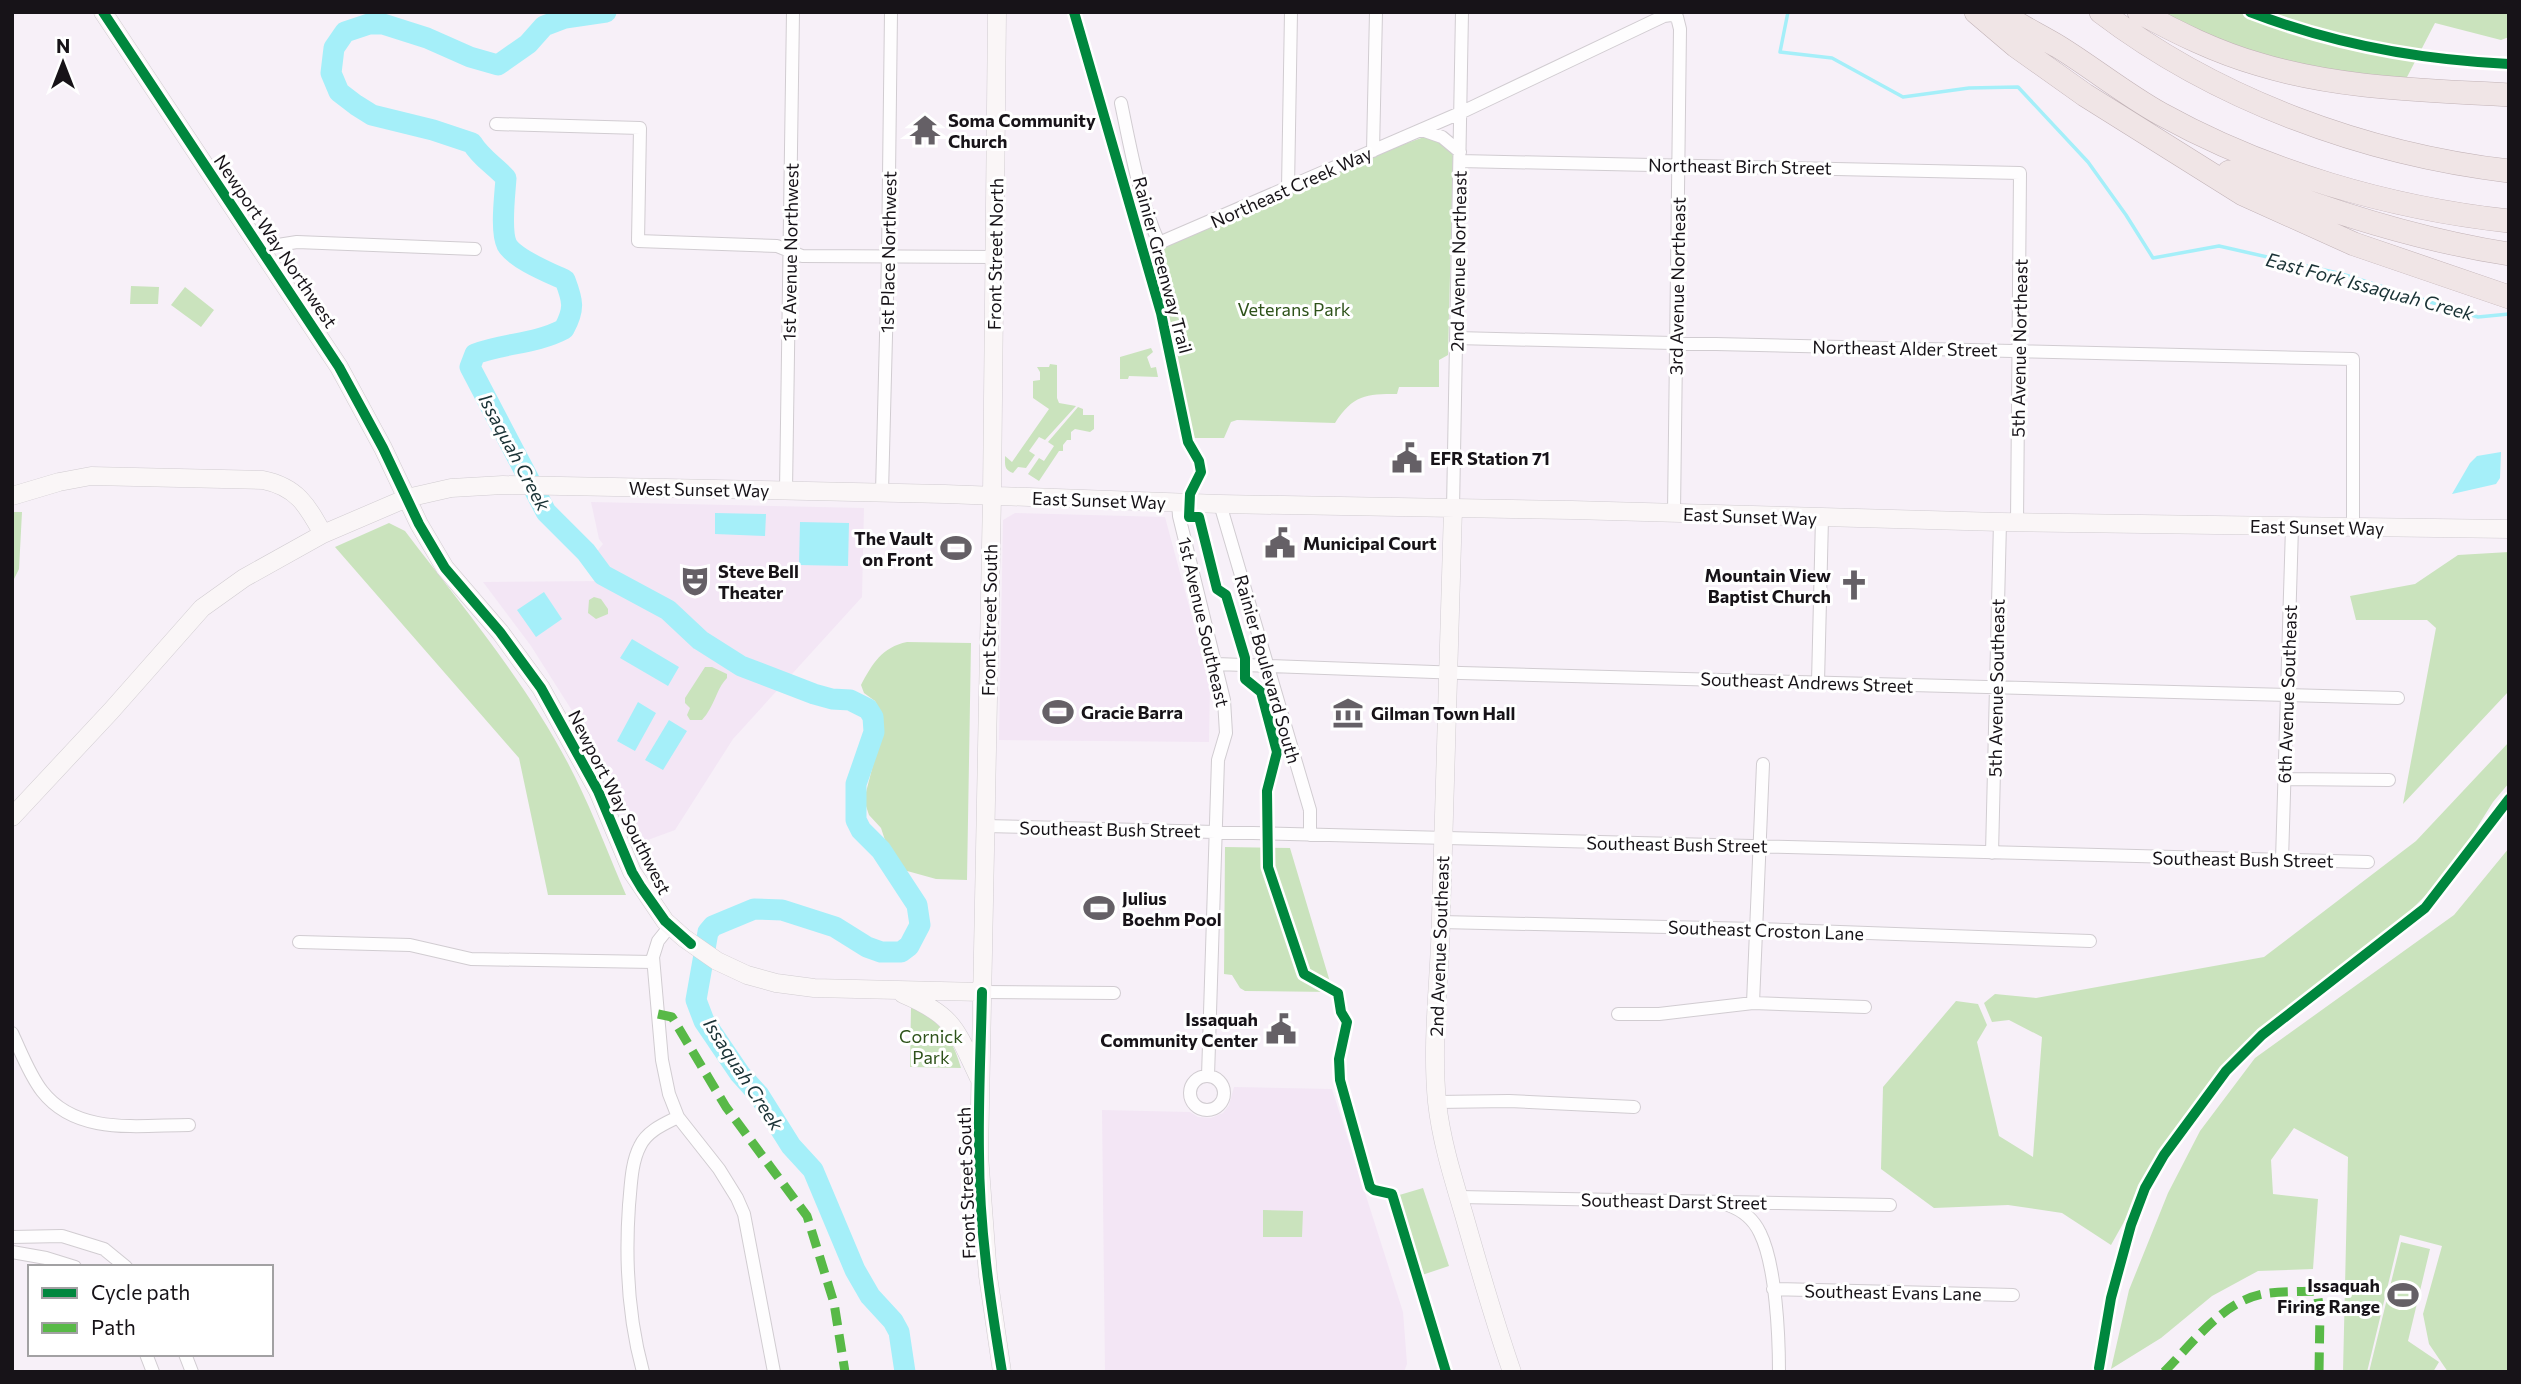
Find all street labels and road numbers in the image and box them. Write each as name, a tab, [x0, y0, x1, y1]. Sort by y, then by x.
street label: Northeast Creek Way	[1207, 141, 1375, 233]
street label: Newport Way Northwest	[210, 150, 342, 332]
street label: Northeast Birch Street	[1648, 153, 1832, 179]
street label: 1st Avenue Northwest	[777, 163, 803, 341]
street label: 2nd Avenue Northeast	[1445, 170, 1471, 352]
street label: 1st Place Northwest	[876, 171, 900, 333]
street label: Rainier Greenway Trail	[1129, 174, 1197, 356]
street label: Front Street North	[983, 178, 1007, 330]
street label: 3rd Avenue Northeast	[1664, 197, 1690, 375]
street label: 5th Avenue Northeast	[2006, 259, 2032, 437]
street label: Northeast Alder Street	[1812, 335, 1998, 361]
street label: West Sunset Way	[628, 477, 770, 501]
street label: East Sunset Way	[1032, 487, 1166, 513]
street label: East Sunset Way	[1683, 503, 1817, 529]
street label: East Sunset Way	[2250, 515, 2384, 539]
street label: 1st Avenue Southeast	[1174, 535, 1234, 709]
street label: Front Street South	[977, 544, 1001, 696]
street label: Rainier Boulevard South	[1230, 572, 1306, 766]
street label: 5th Avenue Southeast	[1983, 599, 2009, 777]
street label: 6th Avenue Southeast	[2273, 604, 2301, 784]
street label: Southeast Andrews Street	[1700, 667, 1914, 697]
street label: Newport Way Southwest	[564, 706, 676, 898]
street label: Southeast Bush Street	[1019, 816, 1201, 842]
street label: Southeast Bush Street	[1586, 831, 1768, 857]
street label: Southeast Bush Street	[2152, 846, 2334, 872]
street label: 2nd Avenue Southeast	[1425, 855, 1453, 1037]
street label: Southeast Croston Lane	[1668, 916, 1864, 944]
street label: Front Street South	[952, 1107, 980, 1259]
street label: Southeast Darst Street	[1581, 1188, 1767, 1214]
street label: Southeast Evans Lane	[1804, 1279, 1982, 1305]

